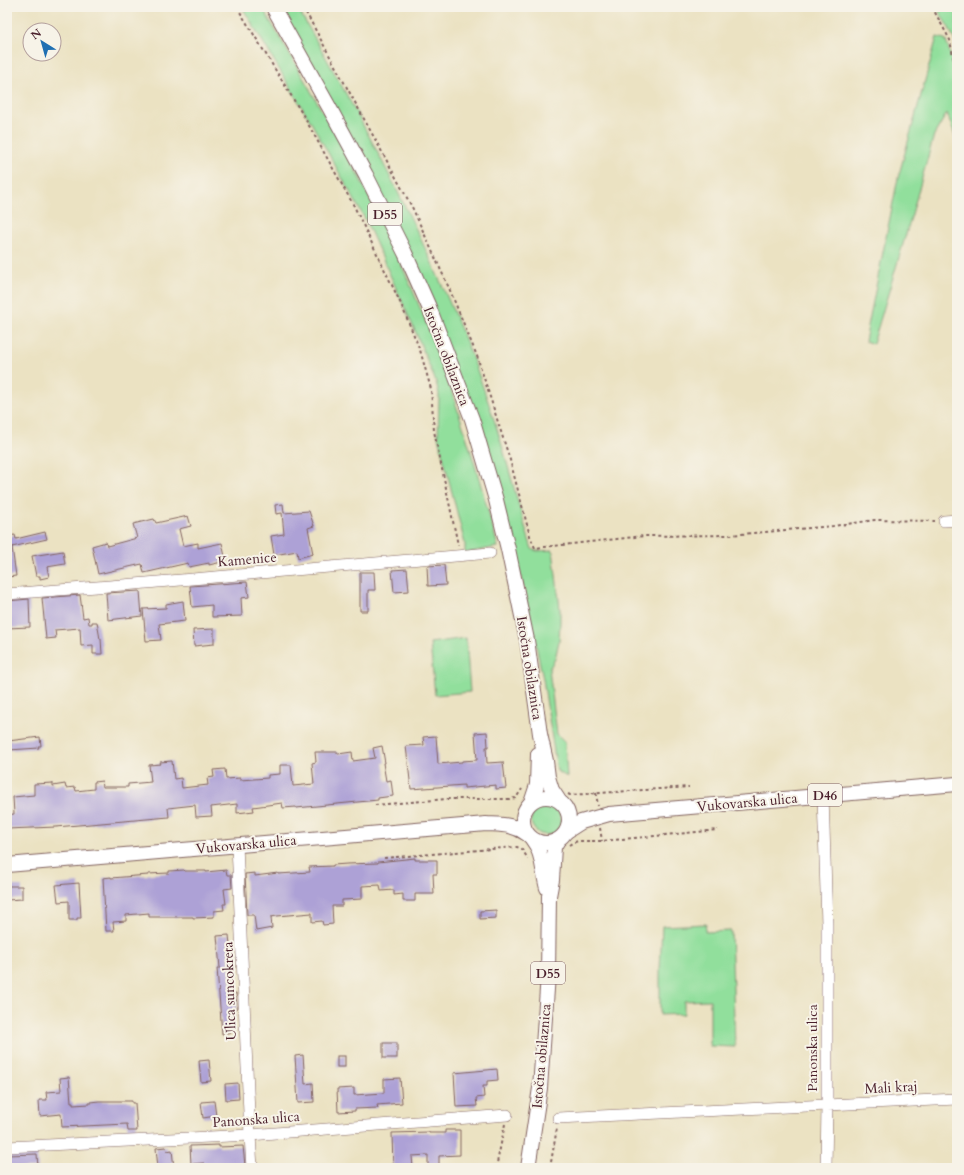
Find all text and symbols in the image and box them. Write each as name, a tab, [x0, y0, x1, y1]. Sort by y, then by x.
north arrow	[22, 22, 62, 62]
text: N	[28, 25, 45, 43]
road number: D55	[368, 203, 402, 225]
street label: Istočna obilaznica	[419, 304, 474, 409]
street label: Kamenice	[217, 547, 277, 572]
street label: Istočna obilaznica	[512, 615, 547, 721]
road number: D46	[808, 784, 842, 806]
street label: Vukovarska ulica	[696, 789, 798, 816]
street label: Vukovarska ulica	[195, 831, 297, 858]
street label: Ulica suncokreta	[218, 941, 241, 1041]
road number: D55	[531, 962, 565, 984]
street label: Istočna obilaznica	[527, 1003, 556, 1109]
street label: Panonska ulica	[803, 1004, 822, 1092]
street label: Mali kraj	[864, 1077, 918, 1098]
street label: Panonska ulica	[212, 1107, 300, 1132]

